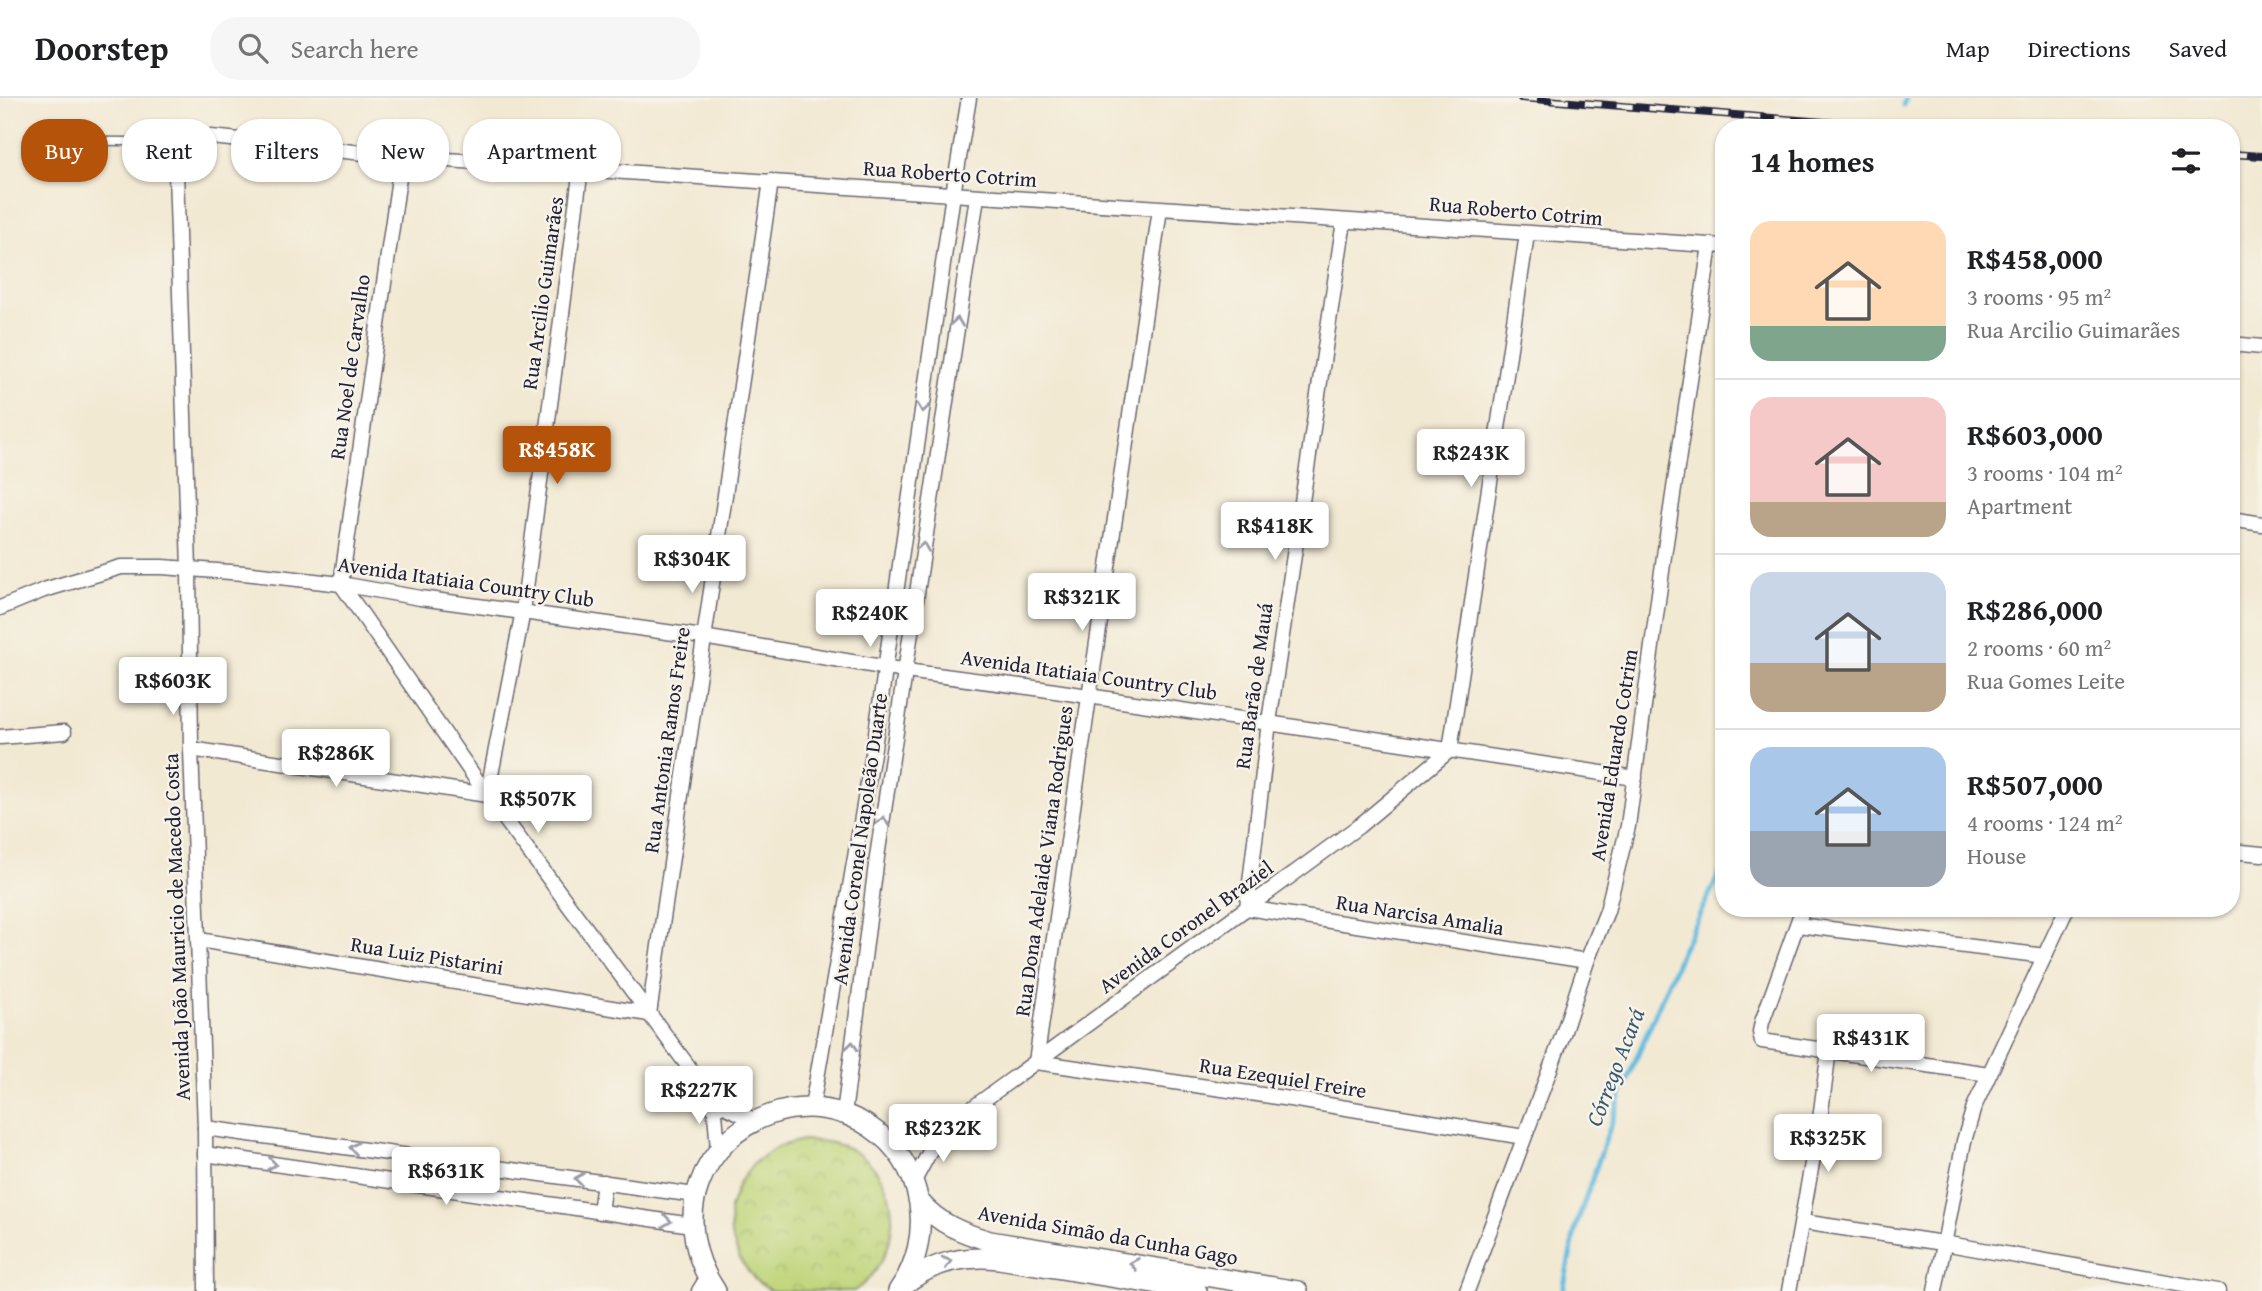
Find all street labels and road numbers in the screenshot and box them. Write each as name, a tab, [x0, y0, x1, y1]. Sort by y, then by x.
street label: Rua Roberto Cotrim	[862, 152, 1038, 195]
street label: Rua Roberto Cotrim	[1428, 187, 1604, 234]
street label: Rua Arcilio Guimarães	[514, 194, 571, 392]
street label: Rua Noel de Carvalho	[321, 272, 378, 462]
street label: Avenida Itatiaia Country Club	[336, 548, 596, 615]
street label: Rua Barão de Mauá	[1226, 601, 1281, 771]
street label: Rua Antonia Ramos Freire	[635, 625, 698, 855]
street label: Avenida Itatiaia Country Club	[959, 641, 1219, 708]
street label: Avenida Eduardo Cotrim	[1581, 647, 1646, 863]
street label: Avenida Coronel Napoleão Duarte	[824, 691, 895, 987]
street label: Rua Dona Adelaide Viana Rodrigues	[1006, 704, 1081, 1018]
street label: Avenida João Mauricio de Macedo Costa	[155, 753, 198, 1101]
street label: Avenida Coronel Braziel	[1092, 852, 1280, 1001]
street label: Rua Narcisa Amalia	[1334, 886, 1506, 943]
street label: Rua Luiz Pistarini	[348, 928, 506, 983]
street label: Rua Ezequiel Freire	[1197, 1049, 1369, 1106]
street label: Avenida Simão da Cunha Gago	[976, 1196, 1241, 1273]

